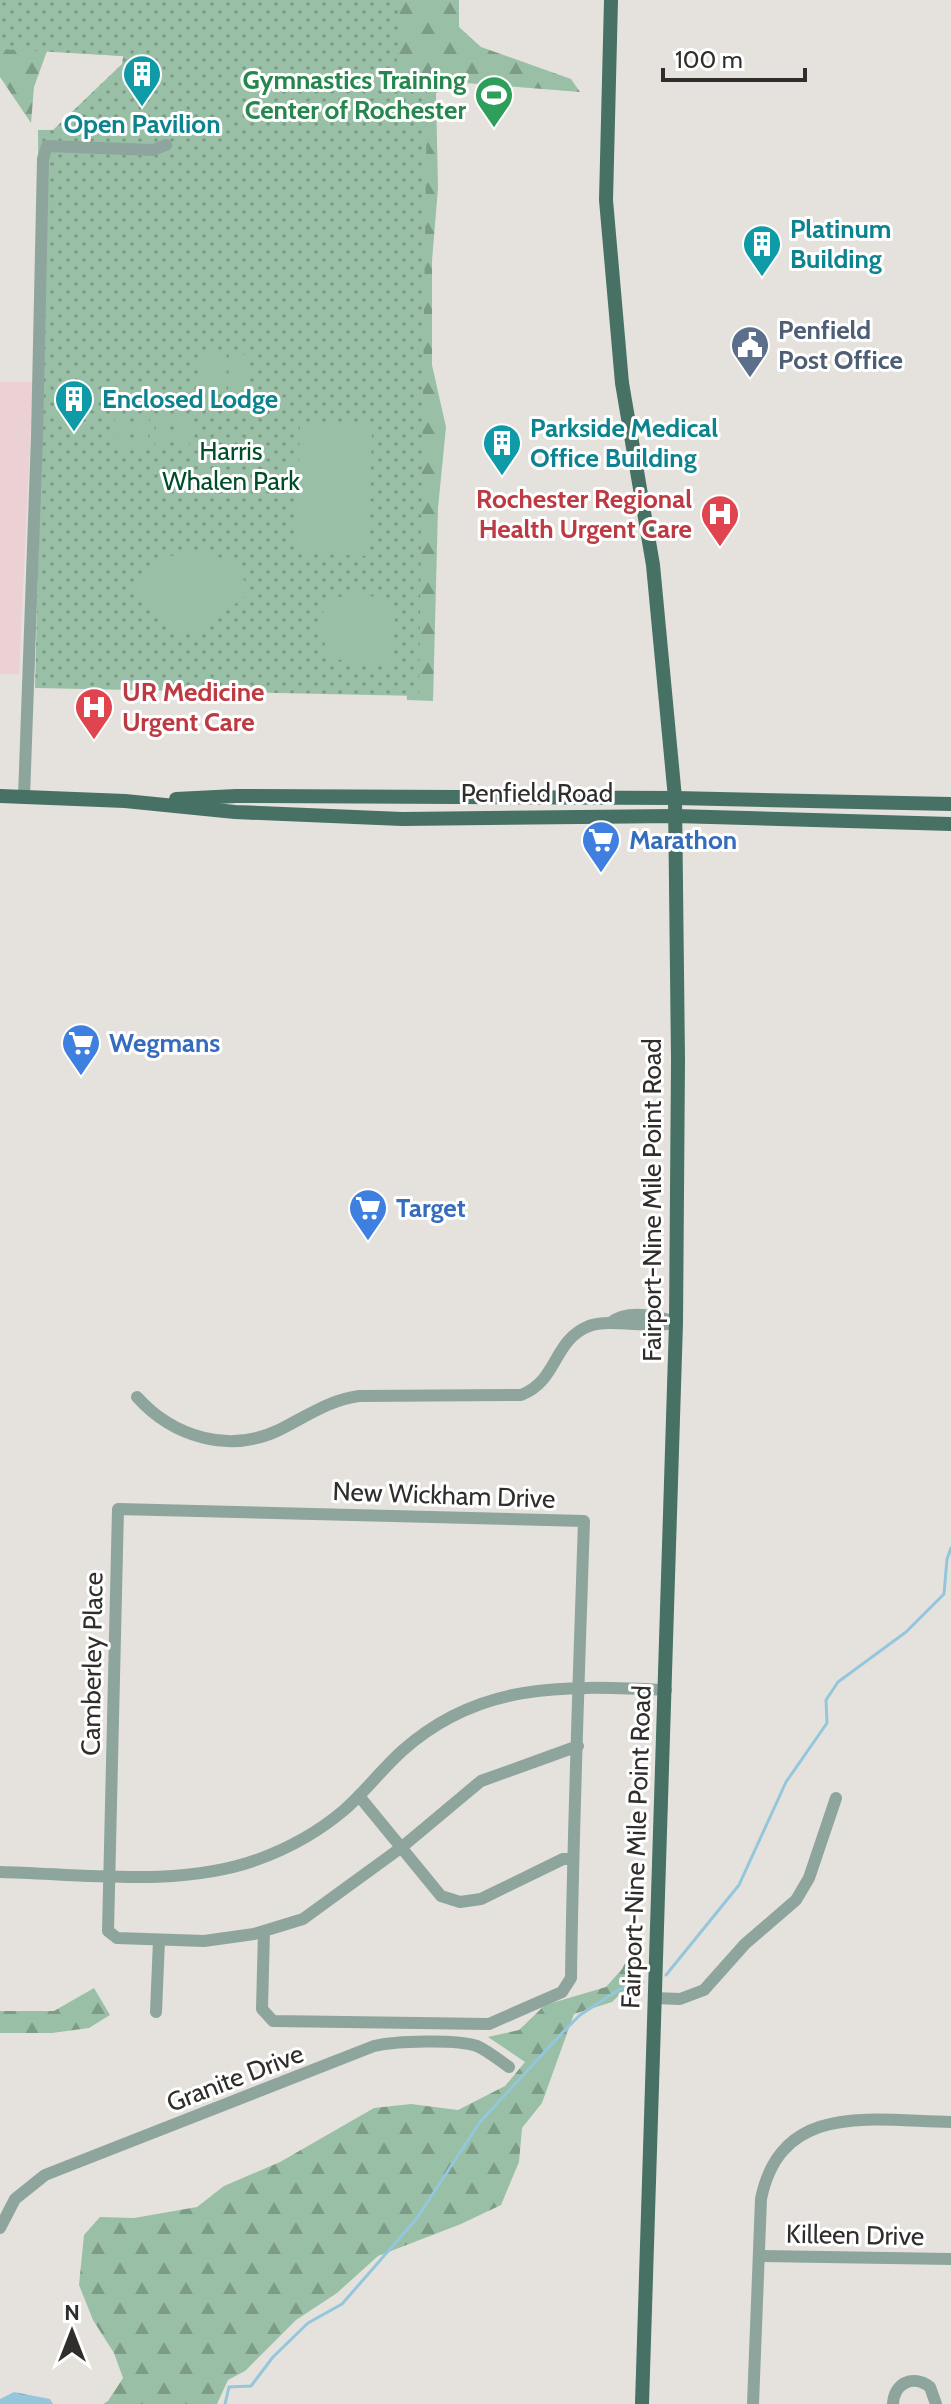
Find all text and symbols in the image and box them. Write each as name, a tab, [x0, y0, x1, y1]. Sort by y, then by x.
scale bar	[663, 32, 805, 82]
text: 100 m	[675, 45, 743, 74]
building icon: Open Pavilion	[121, 53, 163, 108]
place label: Gymnastics Training Center of Rochester	[243, 64, 466, 126]
sports icon: Gymnastics Training Center of Rochester	[473, 74, 515, 129]
place label: Open Pavilion	[63, 108, 221, 140]
place label: Platinum Building	[790, 213, 891, 275]
building icon: Platinum Building	[741, 223, 783, 278]
place label: Penfield Post Office	[778, 314, 903, 376]
public building icon: Penfield Post Office	[729, 324, 771, 379]
building icon: Enclosed Lodge	[53, 378, 95, 433]
place label: Enclosed Lodge	[102, 383, 278, 415]
place label: Parkside Medical Office Building	[530, 412, 718, 474]
building icon: Parkside Medical Office Building	[481, 422, 523, 477]
park label: Harris Whalen Park	[162, 435, 300, 497]
place label: Rochester Regional Health Urgent Care	[476, 483, 692, 545]
hospital icon: Rochester Regional Health Urgent Care	[699, 493, 741, 548]
place label: UR Medicine Urgent Care	[122, 676, 264, 738]
hospital icon: UR Medicine Urgent Care	[73, 686, 115, 741]
street label: Penfield Road	[461, 777, 613, 809]
supermarket icon: Marathon	[580, 819, 622, 874]
place label: Marathon	[629, 824, 737, 856]
supermarket icon: Wegmans	[60, 1022, 102, 1077]
place label: Wegmans	[109, 1027, 220, 1059]
street label: Fairport-Nine Mile Point Road	[636, 1038, 668, 1362]
supermarket icon: Target	[347, 1187, 389, 1242]
place label: Target	[396, 1192, 466, 1224]
street label: New Wickham Drive	[332, 1475, 556, 1515]
street label: Camberley Place	[74, 1572, 110, 1756]
street label: Fairport-Nine Mile Point Road	[614, 1685, 658, 2009]
street label: Granite Drive	[162, 2037, 308, 2119]
street label: Killeen Drive	[786, 2218, 924, 2252]
north arrow	[32, 2292, 112, 2372]
text: N	[64, 2299, 80, 2326]

